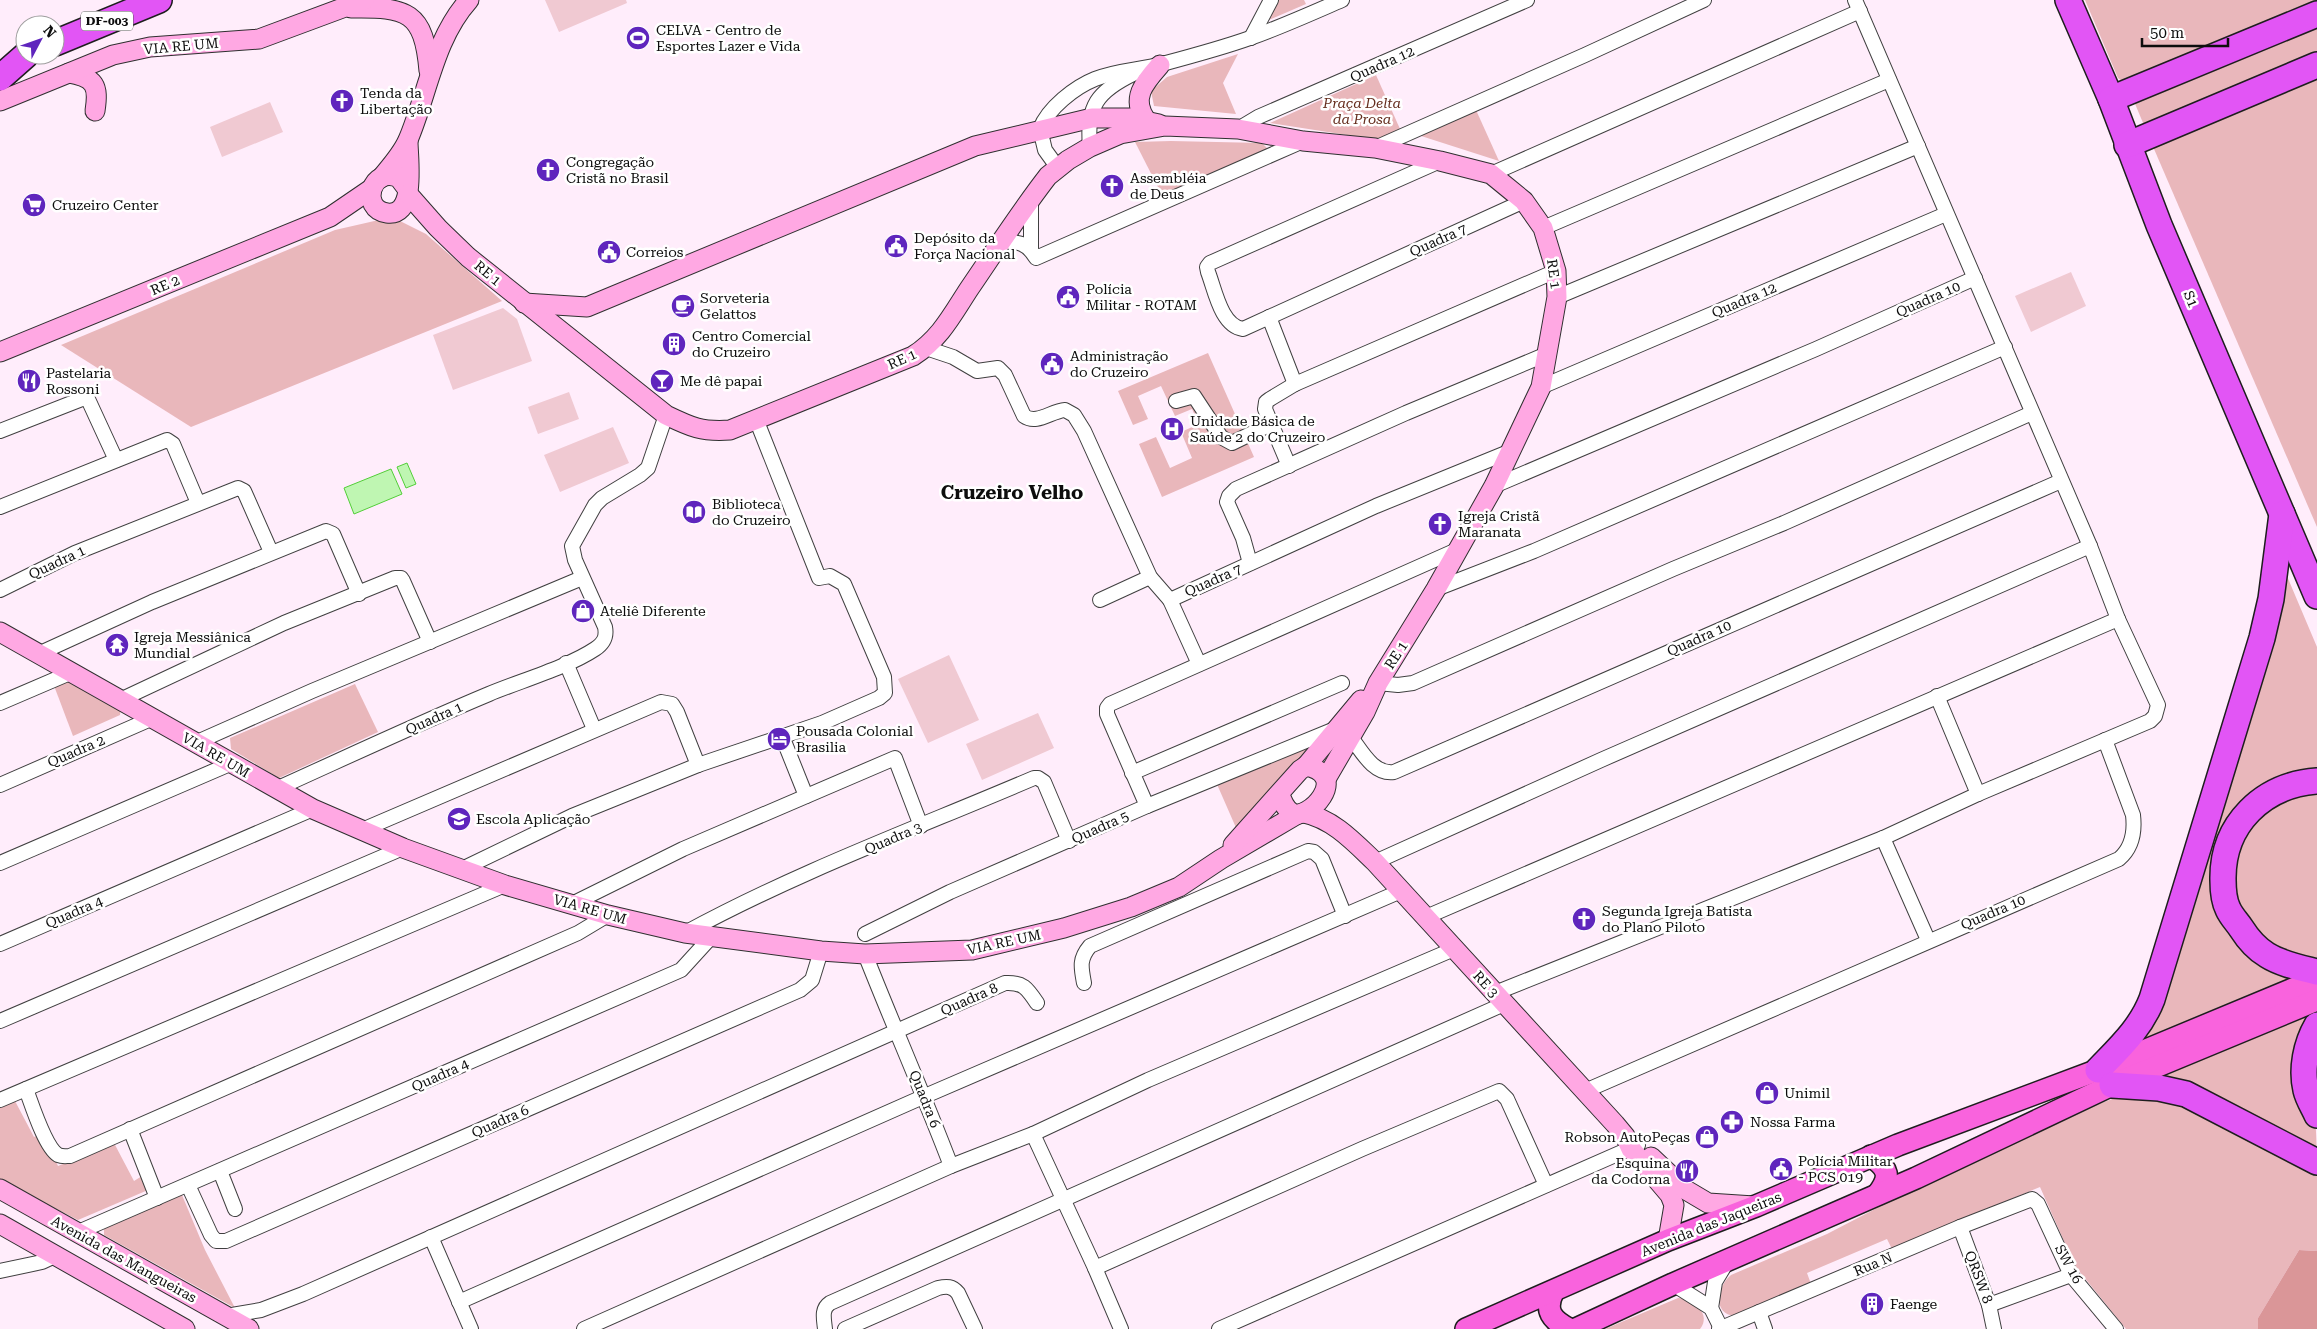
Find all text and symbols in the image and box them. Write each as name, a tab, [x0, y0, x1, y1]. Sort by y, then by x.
road number: DF-003	[81, 12, 133, 30]
north arrow	[15, 15, 65, 65]
scale bar	[2142, 15, 2228, 47]
text: N	[40, 22, 60, 41]
place label: CELVA - Centro de Esportes Lazer e Vida	[656, 22, 801, 54]
text: 50 m	[2150, 24, 2185, 42]
sports icon: CELVA - Centro de Esportes Lazer e Vida	[625, 25, 651, 51]
street label: VIA RE UM	[143, 35, 219, 57]
street label: Quadra 12	[1347, 43, 1417, 85]
place label: Tenda da Libertação	[360, 85, 432, 117]
church icon: Tenda da Libertação	[329, 88, 355, 114]
park label: Praça Delta da Prosa	[1322, 95, 1401, 127]
place label: Congregação Cristã no Brasil	[566, 154, 669, 186]
church icon: Congregação Cristã no Brasil	[535, 157, 561, 183]
place label: Assembléia de Deus	[1130, 170, 1207, 202]
church icon: Assembléia de Deus	[1099, 173, 1125, 199]
supermarket icon: Cruzeiro Center	[21, 192, 47, 218]
place label: Cruzeiro Center	[52, 197, 159, 213]
street label: Quadra 7	[1407, 220, 1469, 260]
place label: Depósito da Força Nacional	[914, 230, 1016, 262]
public building icon: Depósito da Força Nacional	[883, 233, 909, 259]
public building icon: Correios	[596, 239, 622, 265]
place label: Correios	[626, 244, 684, 260]
street label: RE 1	[471, 257, 505, 289]
street label: RE 1	[1544, 258, 1564, 290]
street label: RE 2	[148, 272, 182, 298]
street label: Quadra 10	[1893, 278, 1963, 320]
street label: Quadra 12	[1709, 279, 1779, 321]
place label: Polícia Militar - ROTAM	[1086, 281, 1197, 313]
public building icon: Polícia Militar - ROTAM	[1055, 284, 1081, 310]
street label: S1	[2180, 288, 2202, 310]
place label: Sorveteria Gelattos	[700, 290, 770, 322]
cafe icon: Sorveteria Gelattos	[670, 293, 696, 319]
place label: Centro Comercial do Cruzeiro	[692, 328, 811, 360]
building icon: Centro Comercial do Cruzeiro	[661, 331, 687, 357]
street label: RE 1	[885, 346, 919, 372]
place label: Administração do Cruzeiro	[1070, 348, 1168, 380]
public building icon: Administração do Cruzeiro	[1039, 351, 1065, 377]
place label: Pastelaria Rossoni	[46, 365, 112, 397]
restaurant icon: Pastelaria Rossoni	[16, 368, 42, 394]
bar icon: Me dê papai	[649, 368, 675, 394]
place label: Me dê papai	[680, 373, 763, 389]
place label: Unidade Básica de Saúde 2 do Cruzeiro	[1190, 413, 1325, 445]
hospital icon: Unidade Básica de Saúde 2 do Cruzeiro	[1159, 416, 1185, 442]
district label: Cruzeiro Velho	[941, 481, 1083, 504]
place label: Biblioteca do Cruzeiro	[712, 496, 791, 528]
library icon: Biblioteca do Cruzeiro	[681, 499, 707, 525]
place label: Igreja Cristã Maranata	[1458, 508, 1540, 540]
church icon: Igreja Cristã Maranata	[1427, 511, 1453, 537]
street label: Quadra 1	[26, 542, 88, 582]
street label: Quadra 7	[1182, 560, 1244, 600]
shop icon: Ateliê Diferente	[570, 598, 596, 624]
place label: Ateliê Diferente	[600, 603, 706, 619]
street label: Quadra 10	[1664, 617, 1734, 659]
place label: Igreja Messiânica Mundial	[134, 629, 251, 661]
temple icon: Igreja Messiânica Mundial	[104, 632, 130, 658]
street label: RE 1	[1381, 638, 1411, 672]
street label: Quadra 1	[403, 698, 465, 738]
place label: Pousada Colonial Brasilia	[796, 723, 914, 755]
hotel icon: Pousada Colonial Brasilia	[766, 726, 792, 752]
street label: VIA RE UM	[179, 729, 253, 781]
street label: Quadra 2	[45, 732, 107, 770]
school or university icon: Escola Aplicação	[446, 806, 472, 832]
street label: Quadra 5	[1069, 807, 1131, 847]
place label: Escola Aplicação	[476, 811, 590, 827]
street label: Quadra 3	[862, 819, 924, 857]
street label: VIA RE UM	[552, 891, 628, 927]
street label: Quadra 10	[1958, 891, 2028, 933]
street label: Quadra 4	[43, 893, 105, 931]
place label: Segunda Igreja Batista do Plano Piloto	[1602, 903, 1752, 935]
church icon: Segunda Igreja Batista do Plano Piloto	[1571, 906, 1597, 932]
street label: VIA RE UM	[966, 926, 1042, 958]
street label: RE 3	[1470, 967, 1502, 1001]
street label: Quadra 8	[938, 979, 1000, 1019]
street label: Quadra 4	[409, 1055, 471, 1095]
street label: Quadra 6	[906, 1068, 944, 1130]
shop icon: Unimil	[1754, 1080, 1780, 1106]
place label: Unimil	[1784, 1085, 1831, 1101]
street label: Quadra 6	[469, 1101, 531, 1141]
pharmacy icon: Nossa Farma	[1719, 1109, 1745, 1135]
place label: Nossa Farma	[1750, 1114, 1836, 1130]
shop icon: Robson AutoPeças	[1694, 1124, 1720, 1150]
place label: Robson AutoPeças	[1565, 1129, 1690, 1145]
place label: Polícia Militar - PCS 019	[1798, 1153, 1893, 1185]
place label: Esquina da Codorna	[1591, 1155, 1670, 1187]
public building icon: Polícia Militar - PCS 019	[1768, 1156, 1794, 1182]
restaurant icon: Esquina da Codorna	[1674, 1158, 1700, 1184]
street label: Avenida das Jaqueiras	[1639, 1188, 1784, 1259]
street label: Avenida das Mangueiras	[49, 1212, 200, 1306]
street label: SW 16	[2052, 1242, 2086, 1286]
street label: QRSW 8	[1962, 1248, 1996, 1306]
street label: Rua N	[1851, 1249, 1895, 1279]
building icon: Faenge	[1859, 1291, 1885, 1317]
place label: Faenge	[1890, 1296, 1937, 1312]

